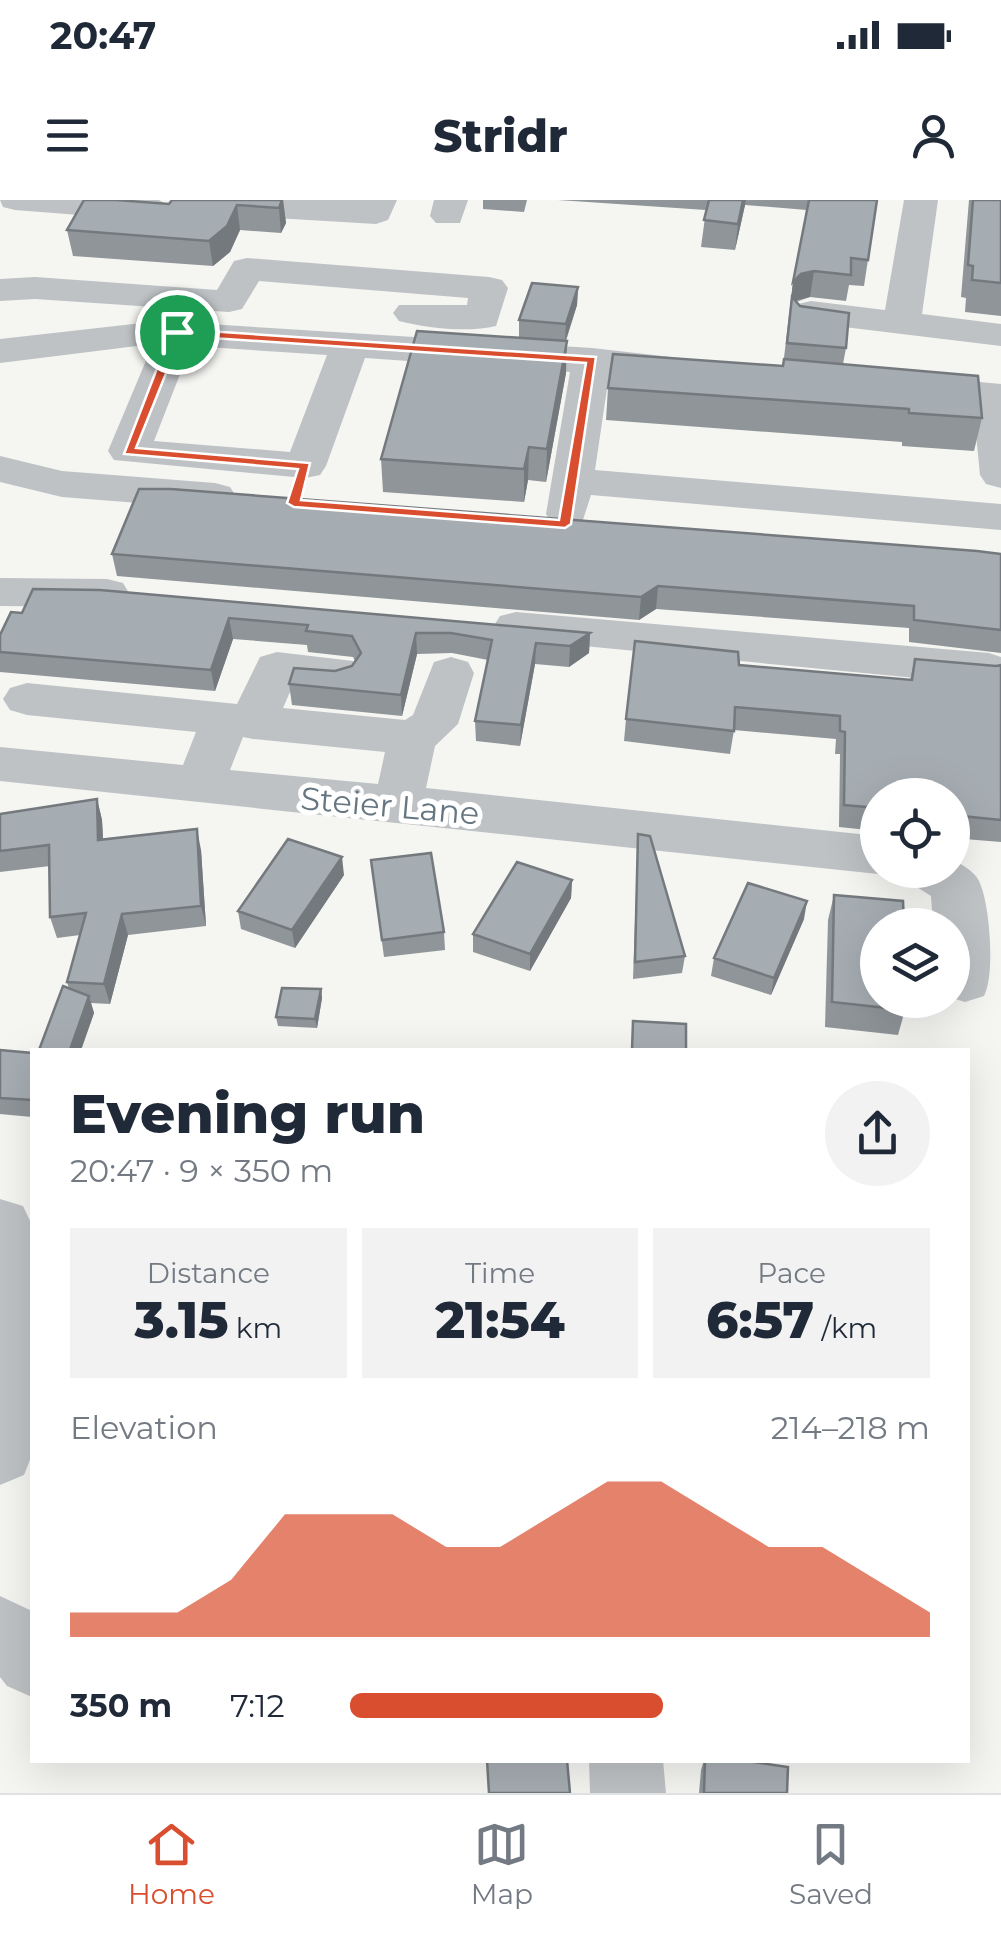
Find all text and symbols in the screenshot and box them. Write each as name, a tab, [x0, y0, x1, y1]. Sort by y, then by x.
text: 20:47	[50, 12, 156, 59]
icon: menu	[40, 108, 95, 163]
text: Stridr	[433, 108, 568, 163]
icon: person	[906, 108, 961, 163]
pin	[135, 290, 220, 375]
icon: arrive	[150, 305, 205, 360]
street label: Steier Lane	[299, 778, 481, 833]
map controls	[860, 778, 970, 1018]
button: locate	[860, 778, 970, 888]
button: layers	[860, 908, 970, 1018]
text: Evening run	[70, 1080, 425, 1147]
button: share	[825, 1081, 930, 1186]
text: 20:47 · 9 × 350 m	[70, 1151, 333, 1190]
text: Distance	[147, 1256, 270, 1290]
text: Time	[465, 1256, 535, 1290]
text: Pace	[757, 1256, 826, 1290]
text: 3.15	[135, 1290, 229, 1351]
text: 21:54	[435, 1290, 565, 1351]
text: 6:57	[706, 1290, 814, 1351]
text: km	[229, 1311, 282, 1345]
text: /km	[814, 1311, 877, 1345]
text: Elevation	[70, 1408, 218, 1447]
text: 214–218 m	[771, 1408, 930, 1447]
text: 350 m	[70, 1686, 172, 1725]
text: 7:12	[230, 1686, 285, 1725]
tab: Home	[128, 1817, 215, 1911]
tab: Map	[471, 1817, 533, 1911]
tab: Saved	[789, 1817, 873, 1911]

